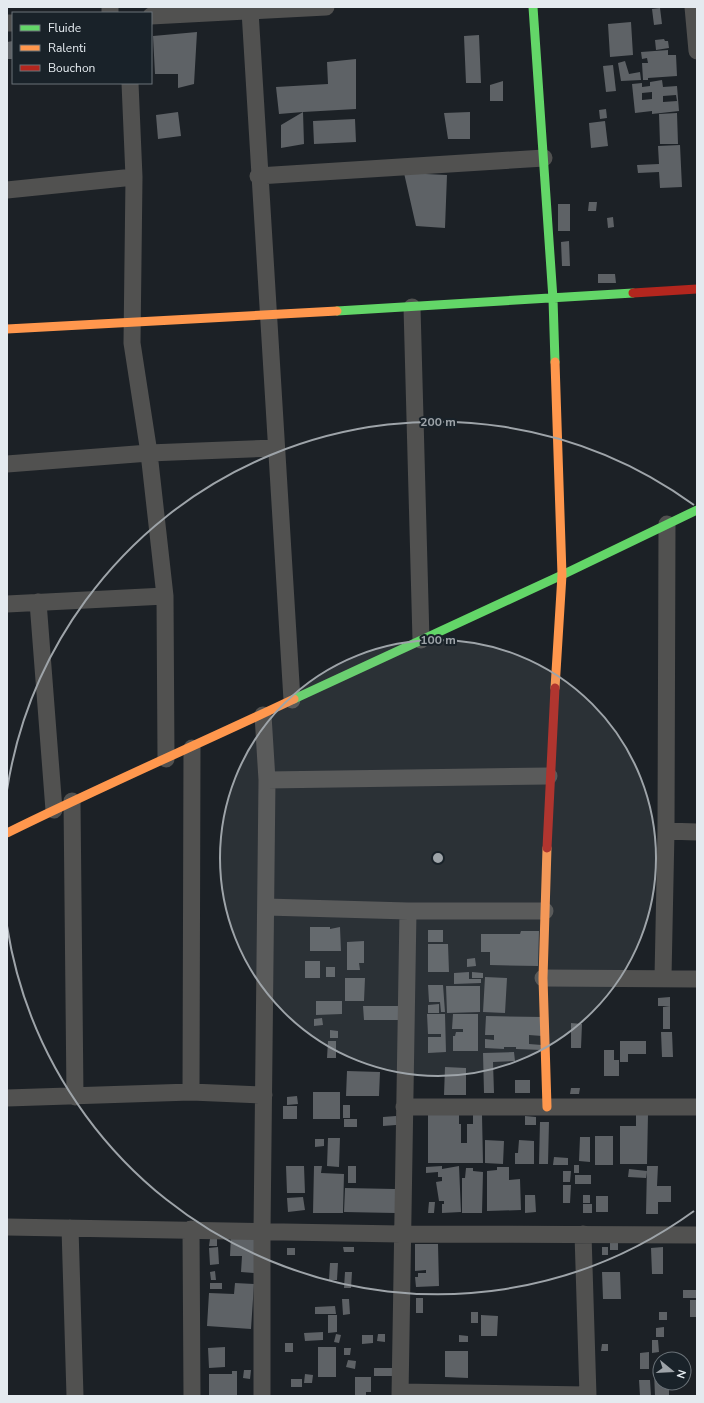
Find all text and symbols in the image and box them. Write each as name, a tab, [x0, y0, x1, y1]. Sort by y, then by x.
legend	[12, 12, 152, 84]
text: Fluide	[48, 20, 81, 36]
text: Ralenti	[48, 40, 86, 56]
text: Bouchon	[48, 60, 95, 76]
text: 200 m	[420, 414, 456, 430]
text: 100 m	[420, 632, 456, 648]
centre of rings	[431, 851, 445, 865]
north arrow	[652, 1351, 692, 1391]
text: N	[673, 1368, 689, 1380]

